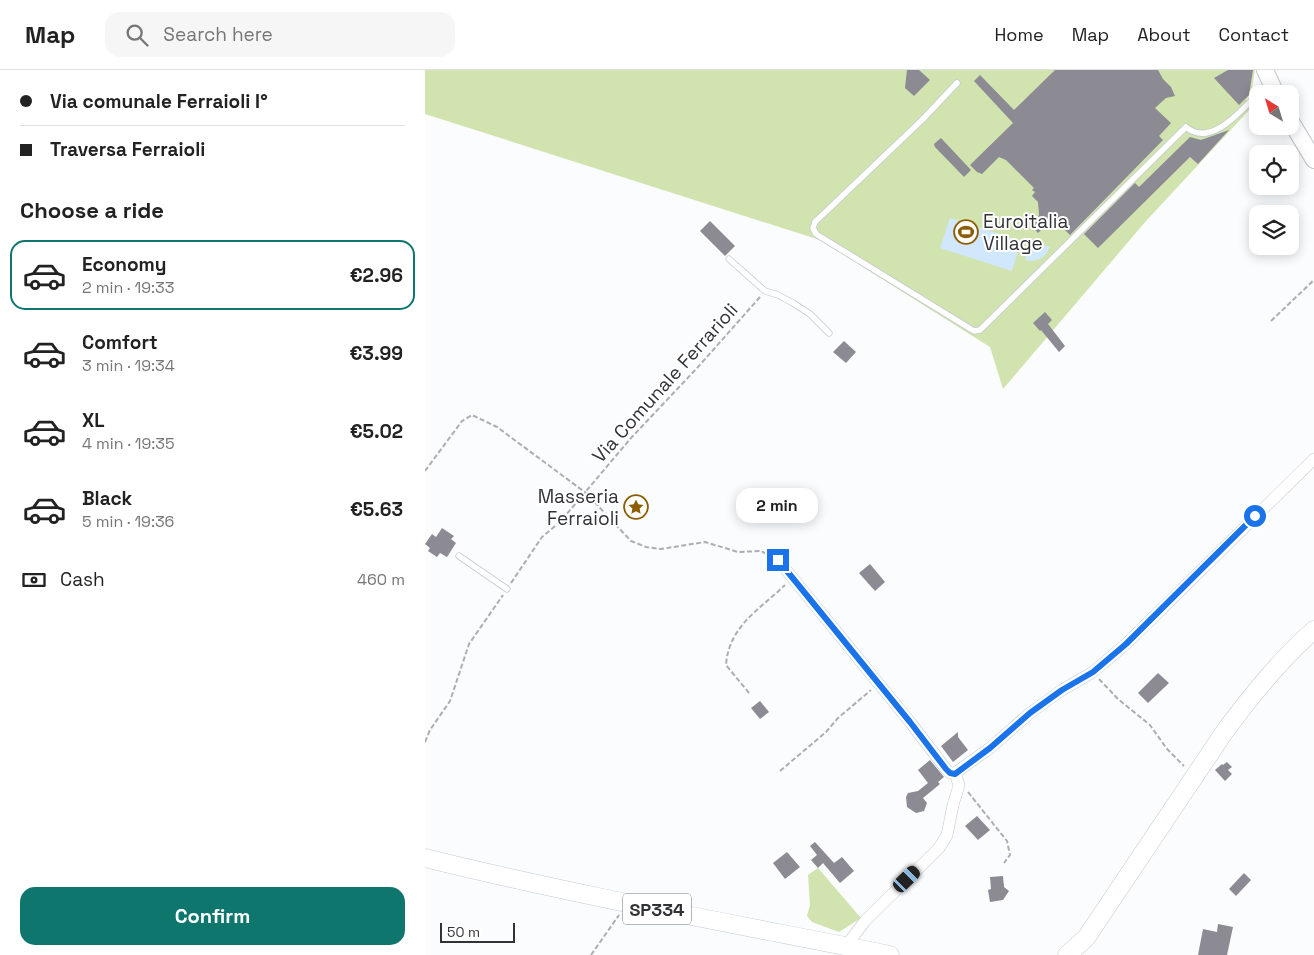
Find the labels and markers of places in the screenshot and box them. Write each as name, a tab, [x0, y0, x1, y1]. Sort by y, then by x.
place label: Euroitalia Village	[983, 209, 1068, 256]
sports icon: Euroitalia Village	[953, 219, 979, 245]
place label: Masseria Ferraioli	[538, 484, 619, 531]
place icon: Masseria Ferraioli	[623, 494, 649, 520]

